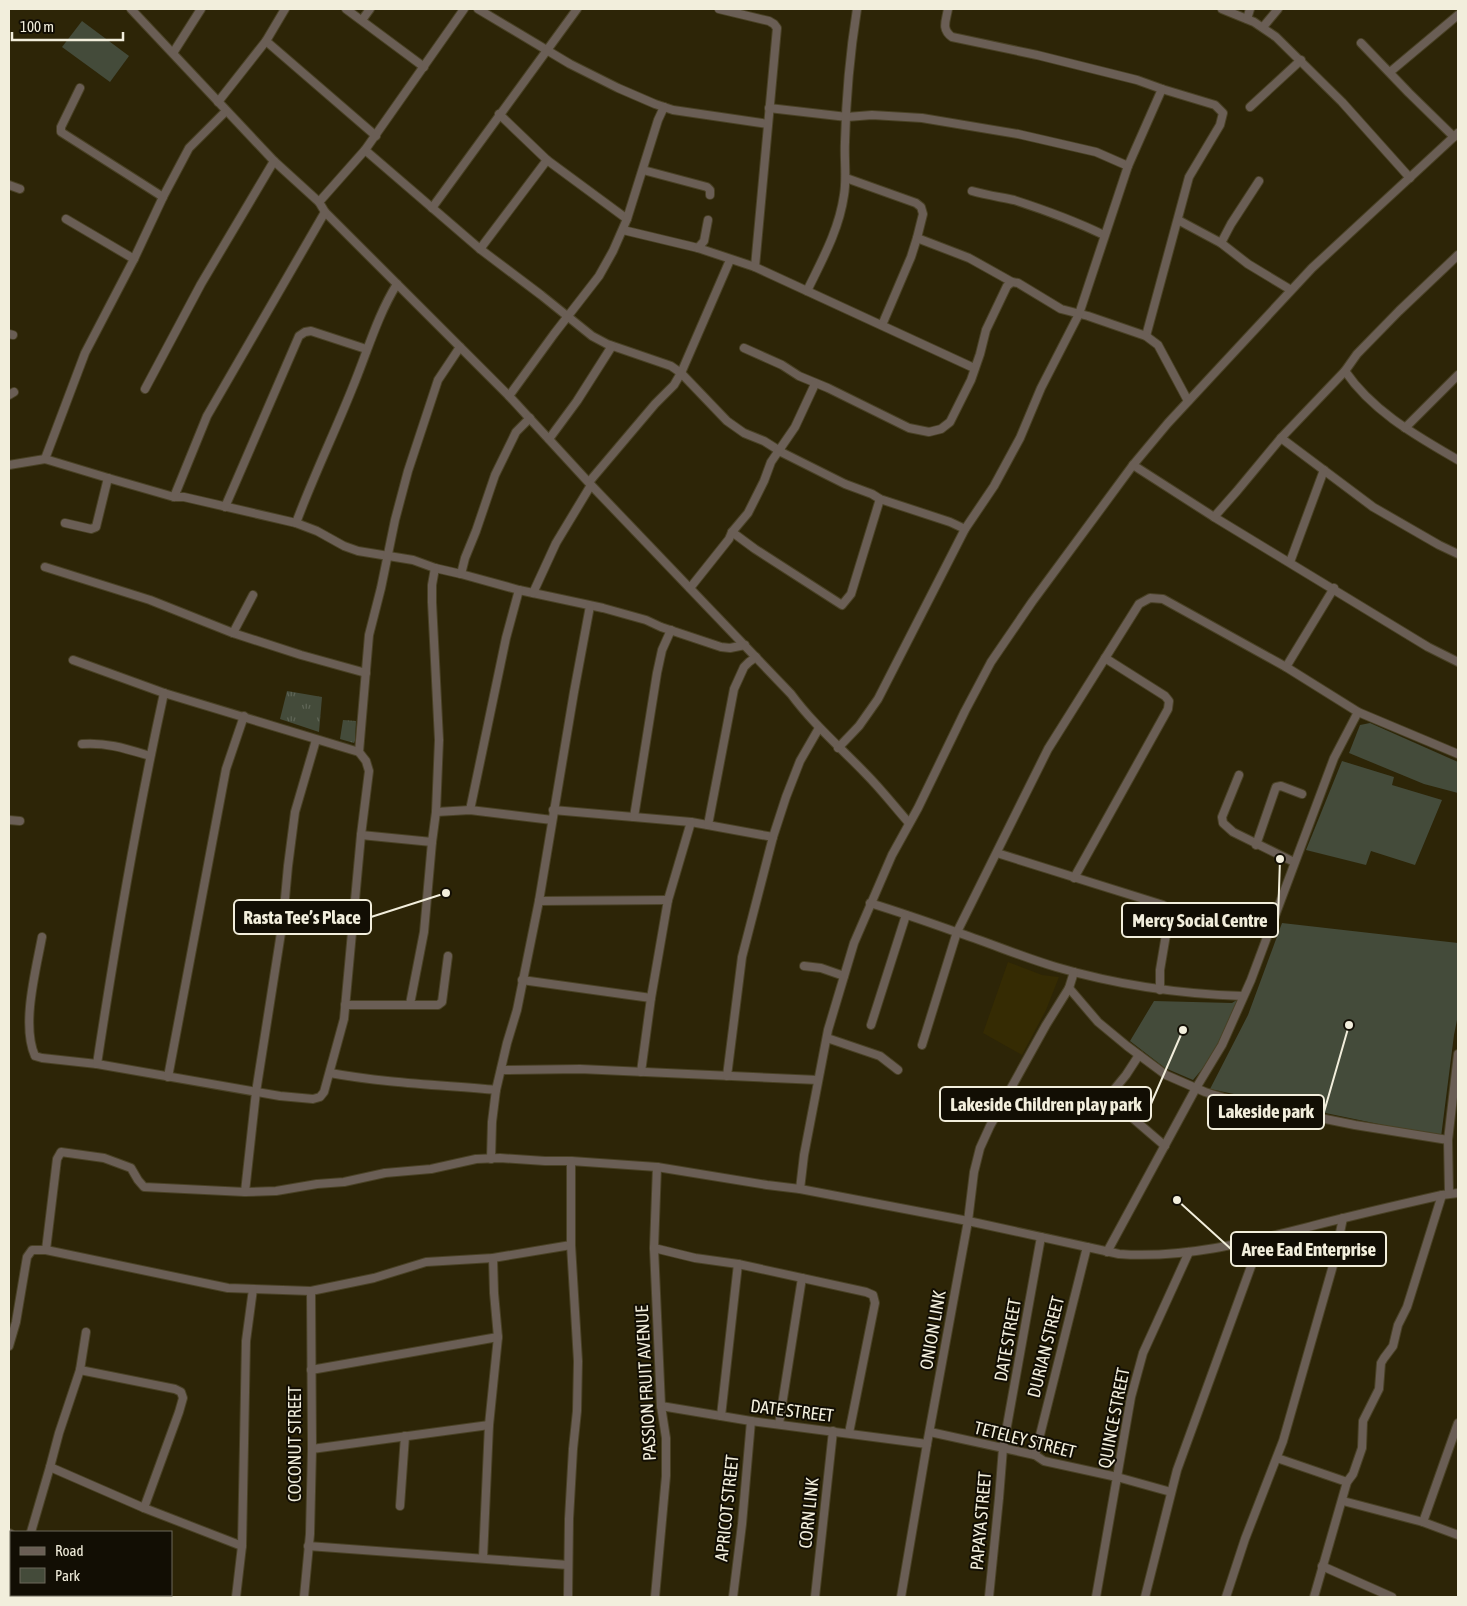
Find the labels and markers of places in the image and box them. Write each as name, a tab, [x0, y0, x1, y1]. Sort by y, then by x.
callout: Rasta Tee’s Place	[234, 900, 371, 934]
callout: Mercy Social Centre	[1122, 903, 1278, 937]
callout: Lakeside Children play park	[940, 1087, 1151, 1121]
callout: Lakeside park	[1208, 1095, 1324, 1129]
callout: Aree Ead Enterprise	[1231, 1232, 1386, 1266]

